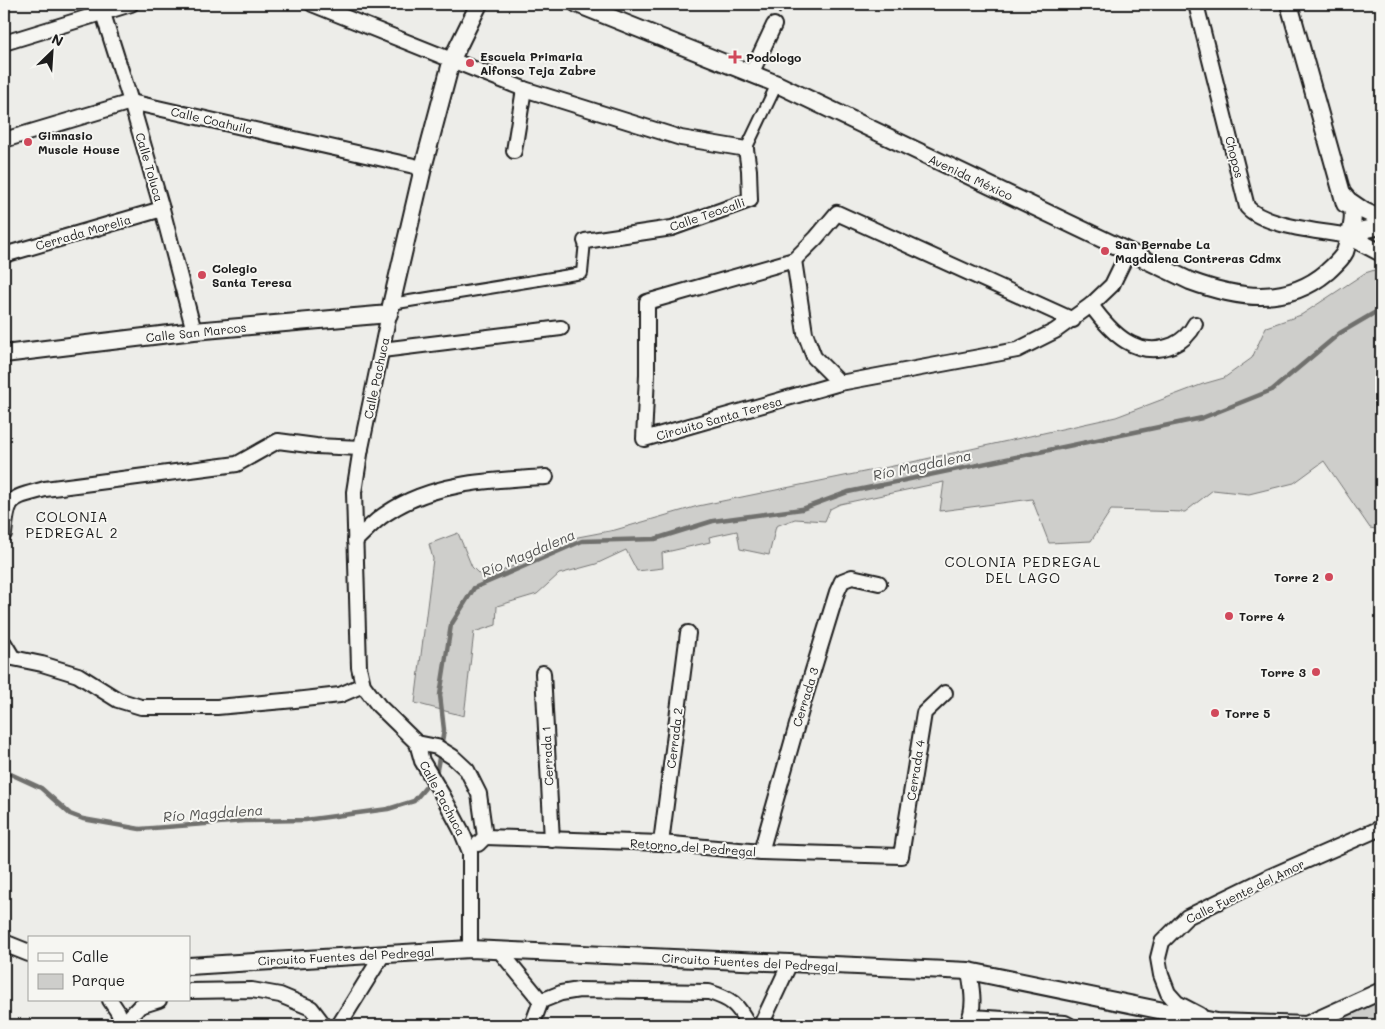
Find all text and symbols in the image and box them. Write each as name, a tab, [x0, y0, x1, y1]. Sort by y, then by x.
north arrow	[28, 28, 78, 78]
text: N	[49, 29, 67, 51]
place label: Escuela Primaria Alfonso Teja Zabre	[480, 48, 596, 78]
place label: Podologo	[746, 49, 801, 65]
marker: Podologo	[728, 50, 742, 64]
marker: Escuela Primaria Alfonso Teja Zabre	[464, 57, 476, 69]
street label: Calle Coahuila	[169, 103, 255, 137]
place label: Gimnasio Muscle House	[38, 127, 120, 157]
street label: Calle Toluca	[132, 131, 168, 203]
street label: Chopos	[1222, 134, 1248, 180]
marker: Gimnasio Muscle House	[22, 136, 34, 148]
street label: Avenida México	[926, 151, 1016, 203]
street label: Calle Teocalli	[667, 194, 747, 234]
street label: Cerrada Morelia	[33, 211, 133, 253]
place label: San Bernabe La Magdalena Contreras Cdmx	[1115, 236, 1281, 266]
marker: San Bernabe La Magdalena Contreras Cdmx	[1099, 245, 1111, 257]
place label: Colegio Santa Teresa	[212, 260, 292, 290]
marker: Colegio Santa Teresa	[196, 269, 208, 281]
street label: Calle San Marcos	[145, 319, 247, 345]
street label: Calle Pachuca	[360, 336, 392, 420]
street label: Circuito Santa Teresa	[654, 392, 784, 444]
water label: Río Magdalena	[871, 445, 973, 485]
district label: COLONIA PEDREGAL 2	[26, 507, 118, 542]
water label: Río Magdalena	[478, 525, 578, 581]
district label: COLONIA PEDREGAL DEL LAGO	[945, 552, 1101, 587]
place label: Torre 2	[1274, 569, 1319, 585]
marker: Torre 2	[1323, 571, 1335, 583]
place label: Torre 4	[1239, 608, 1285, 624]
marker: Torre 4	[1223, 610, 1235, 622]
place label: Torre 3	[1260, 664, 1306, 680]
street label: Cerrada 3	[788, 665, 822, 729]
marker: Torre 3	[1310, 666, 1322, 678]
place label: Torre 5	[1225, 705, 1270, 721]
street label: Cerrada 2	[662, 707, 686, 769]
marker: Torre 5	[1209, 707, 1221, 719]
street label: Cerrada 1	[537, 726, 557, 786]
street label: Cerrada 4	[902, 738, 928, 802]
street label: Calle Pachuca	[416, 758, 470, 838]
water label: Río Magdalena	[162, 800, 264, 826]
street label: Retorno del Pedregal	[629, 835, 757, 859]
street label: Calle Fuente del Amor	[1183, 855, 1307, 927]
legend	[28, 936, 190, 1002]
street label: Circuito Fuentes del Pedregal	[257, 943, 435, 969]
text: Calle	[72, 946, 109, 966]
street label: Circuito Fuentes del Pedregal	[661, 949, 839, 975]
text: Parque	[72, 970, 125, 990]

